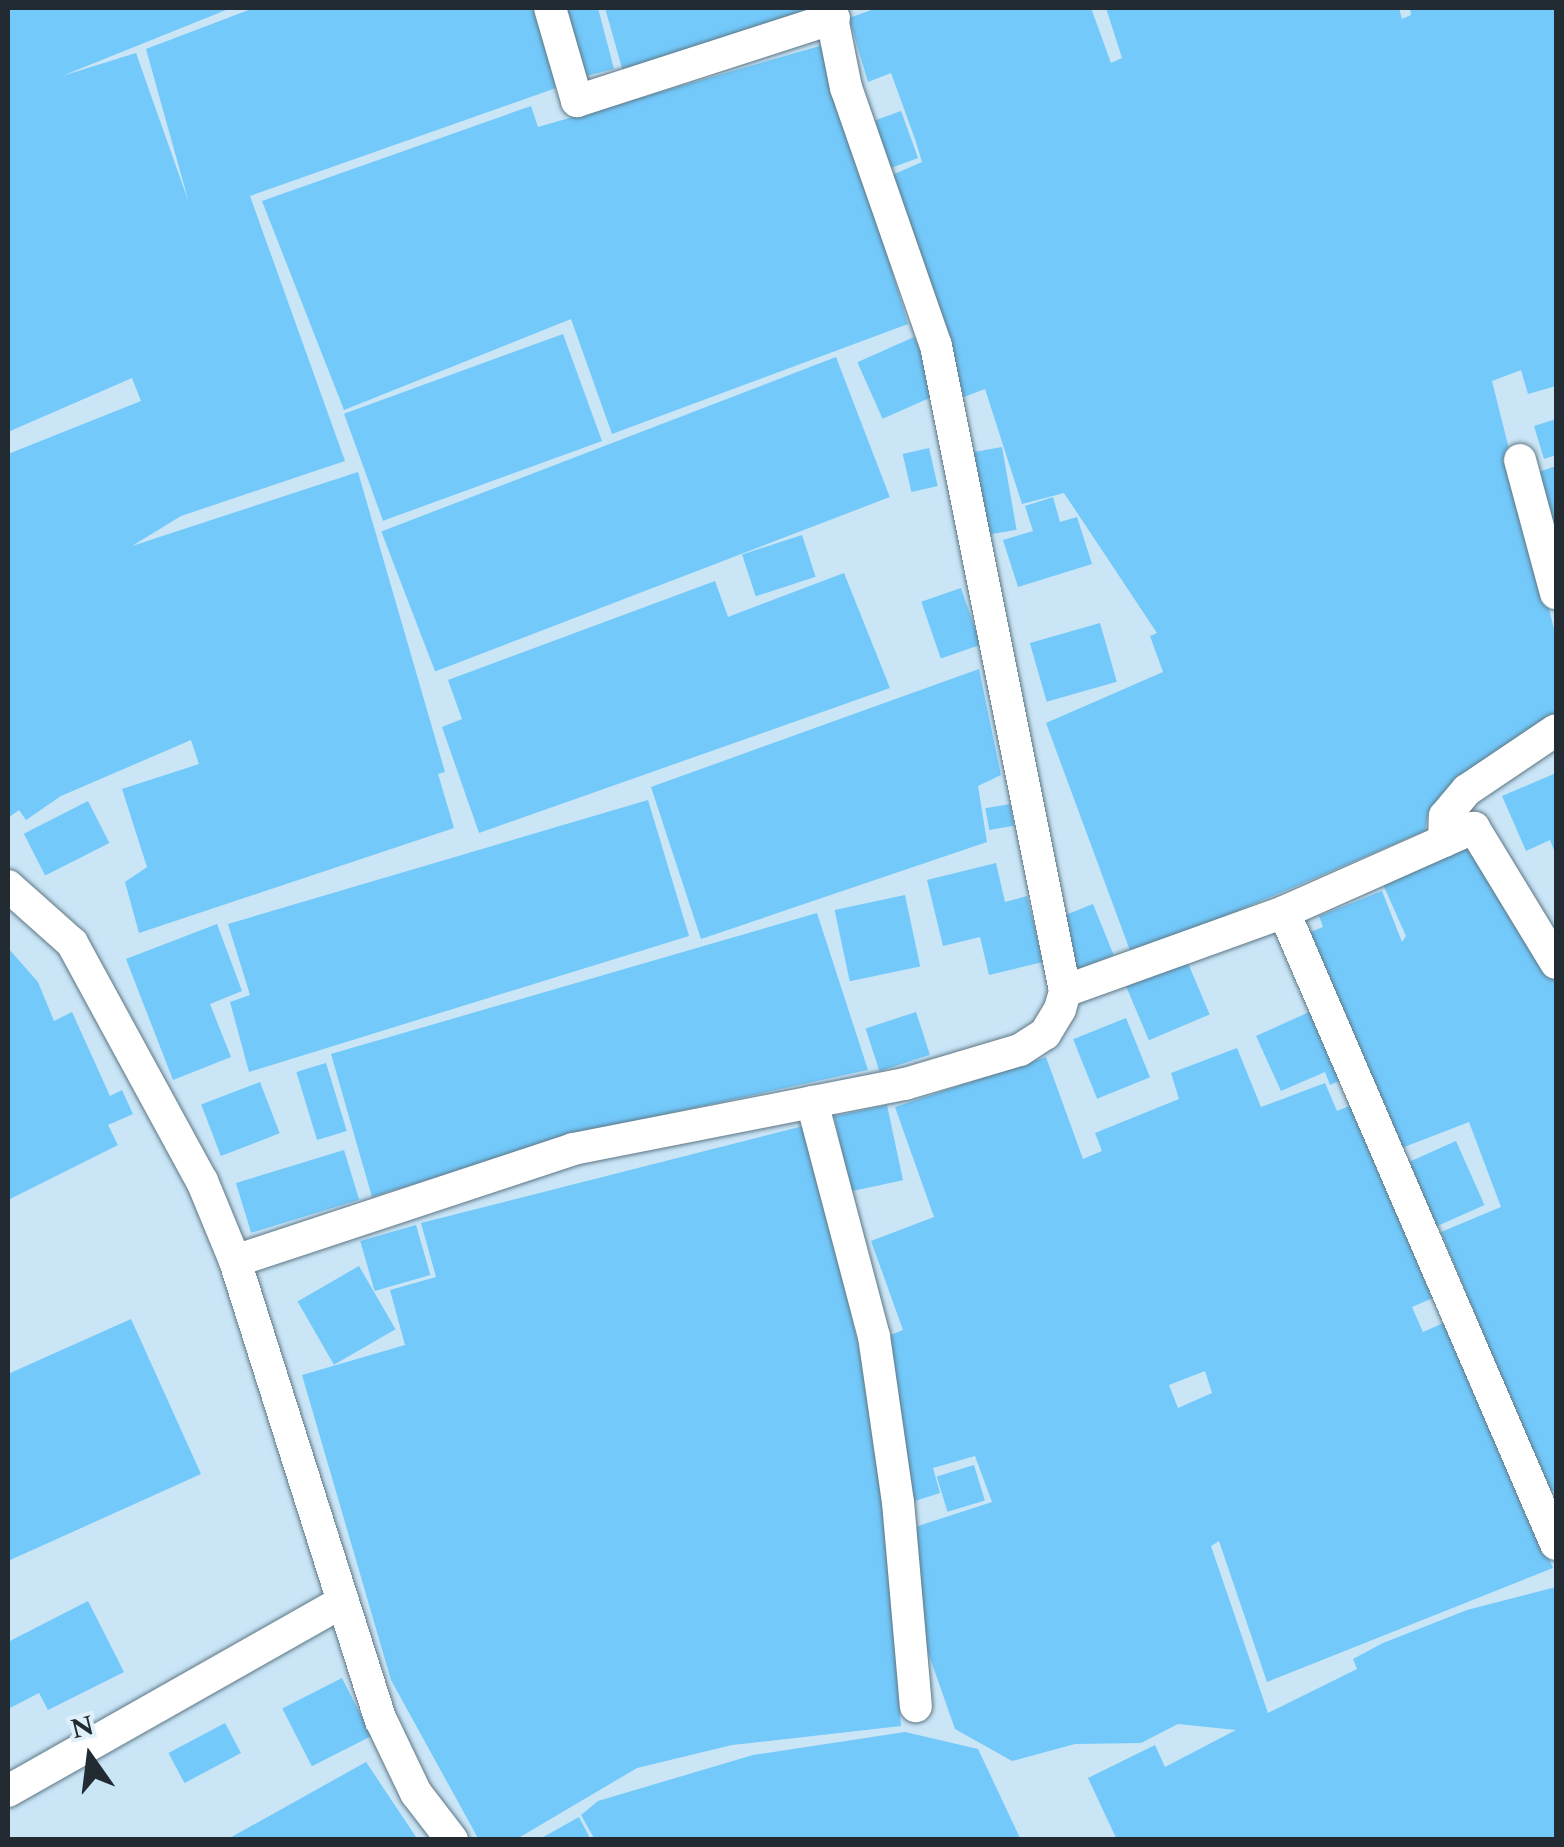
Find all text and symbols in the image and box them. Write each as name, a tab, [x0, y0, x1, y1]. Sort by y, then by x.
text: N	[66, 1704, 99, 1751]
north arrow	[40, 1707, 140, 1807]

